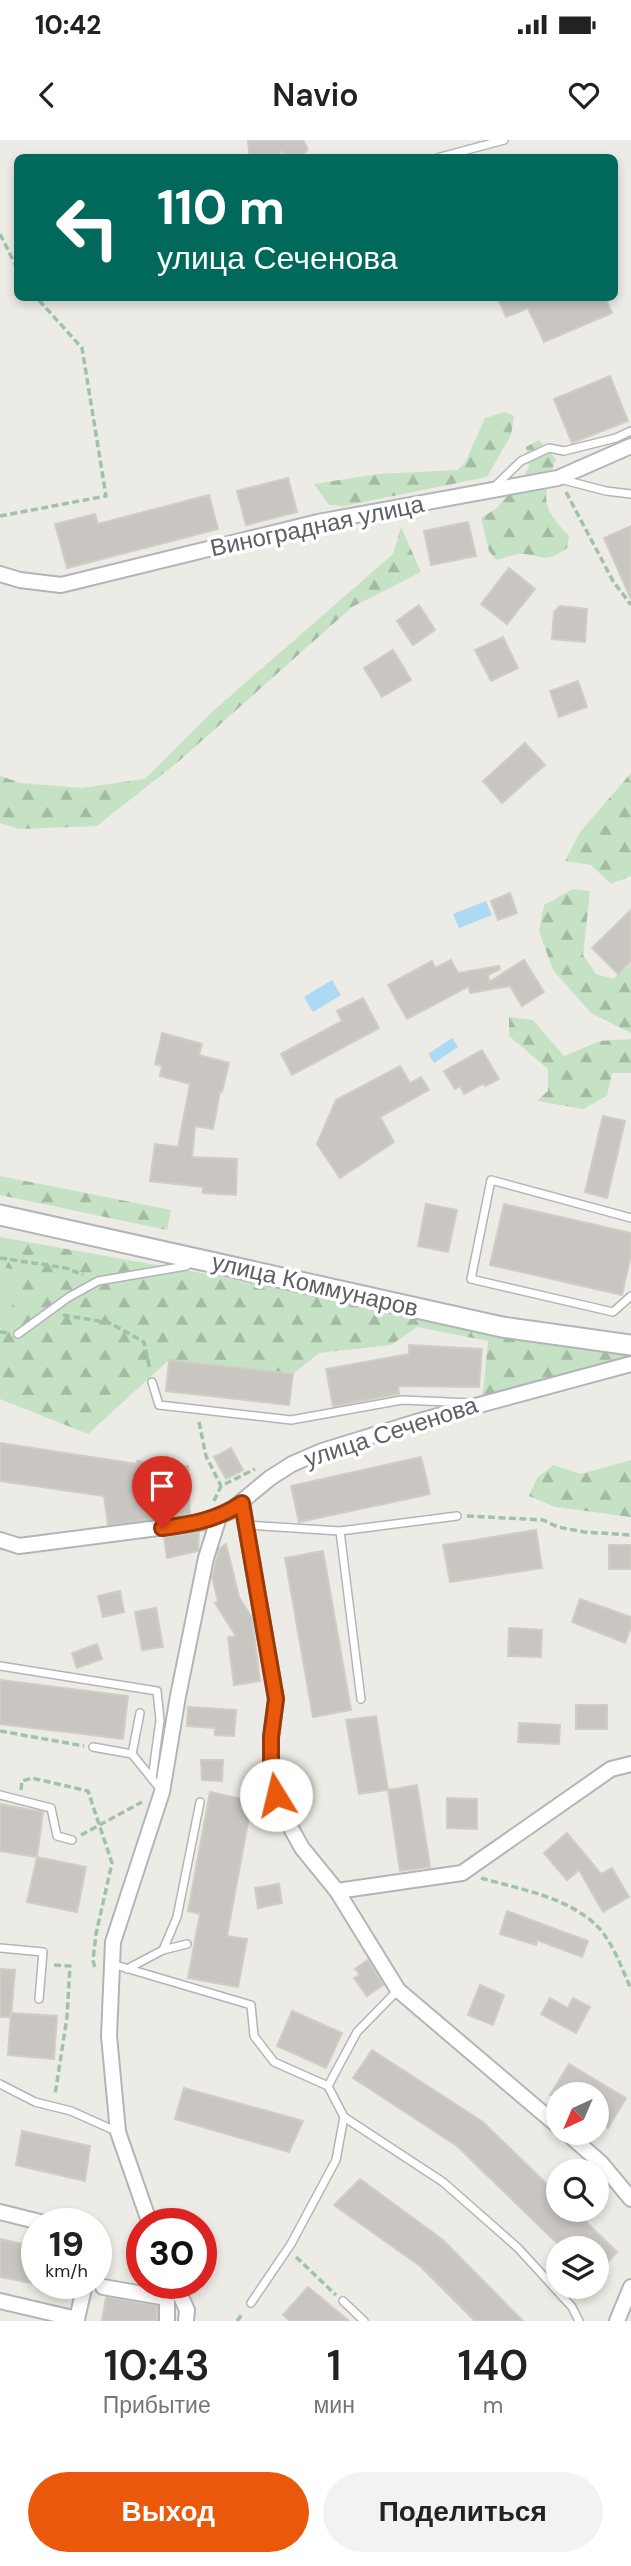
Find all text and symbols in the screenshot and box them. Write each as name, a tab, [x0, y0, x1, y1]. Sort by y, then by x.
text: 10:42	[35, 8, 101, 42]
text: Navio	[272, 74, 359, 116]
icon: back	[28, 76, 66, 114]
icon: heart	[565, 76, 603, 114]
text: 110 m	[157, 175, 285, 239]
icon: left	[42, 182, 133, 273]
text: улица Сеченова	[157, 237, 398, 279]
street label: Виноградная улица	[207, 488, 427, 563]
street label: улица Коммунаров	[209, 1246, 421, 1323]
street label: улица Сеченова	[300, 1389, 482, 1474]
pin	[132, 1456, 192, 1528]
icon: arrive	[143, 1467, 181, 1505]
position arrow	[239, 1758, 313, 1832]
north arrow	[546, 2082, 609, 2146]
map controls	[546, 2082, 609, 2299]
button: search	[546, 2159, 609, 2222]
speed limit sign: 30	[126, 2208, 217, 2299]
text: 19	[49, 2221, 84, 2267]
button: layers	[546, 2236, 609, 2299]
text: km/h	[45, 2259, 88, 2283]
text: 10:43	[104, 2338, 210, 2393]
text: 1	[327, 2338, 341, 2393]
text: 140	[458, 2338, 528, 2393]
text: Прибытие	[103, 2390, 211, 2420]
text: мин	[313, 2390, 355, 2420]
text: m	[483, 2390, 503, 2420]
button: Выход	[28, 2472, 309, 2552]
button: Поделиться	[323, 2472, 603, 2552]

